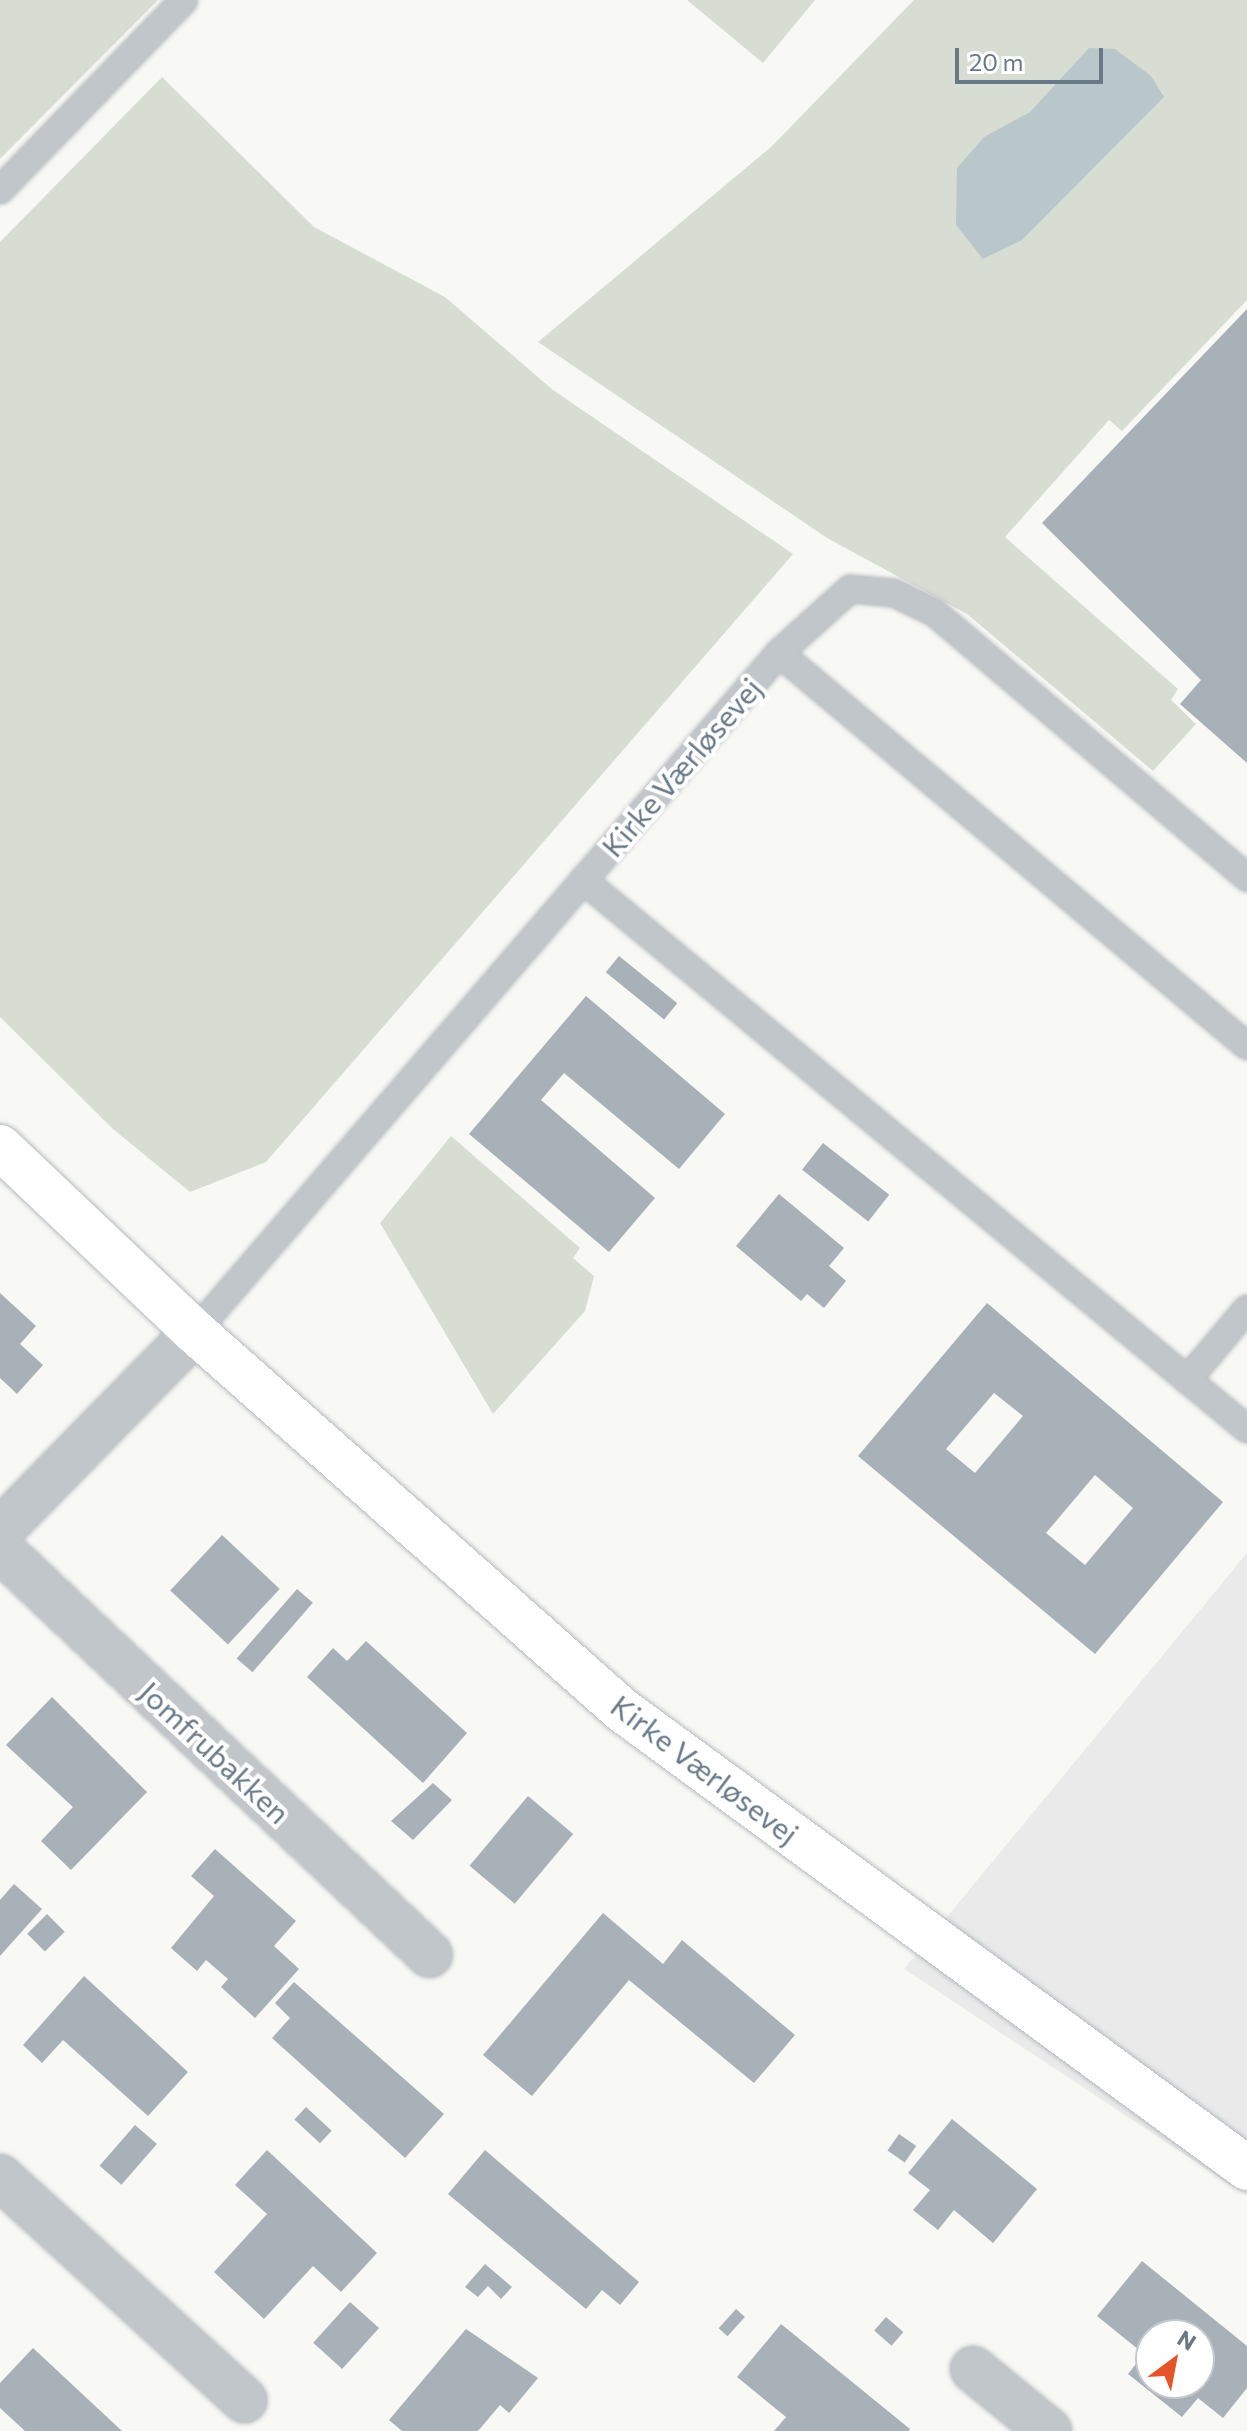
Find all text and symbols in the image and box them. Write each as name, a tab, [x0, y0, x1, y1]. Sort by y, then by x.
scale bar	[959, 32, 1107, 82]
text: 20 m	[969, 47, 1023, 76]
street label: Kirke Værløsevej	[594, 670, 768, 864]
street label: Jomfrubakken	[133, 1673, 297, 1831]
street label: Kirke Værløsevej	[604, 1687, 806, 1851]
north arrow	[1135, 2319, 1215, 2399]
text: N	[1173, 2324, 1201, 2356]

